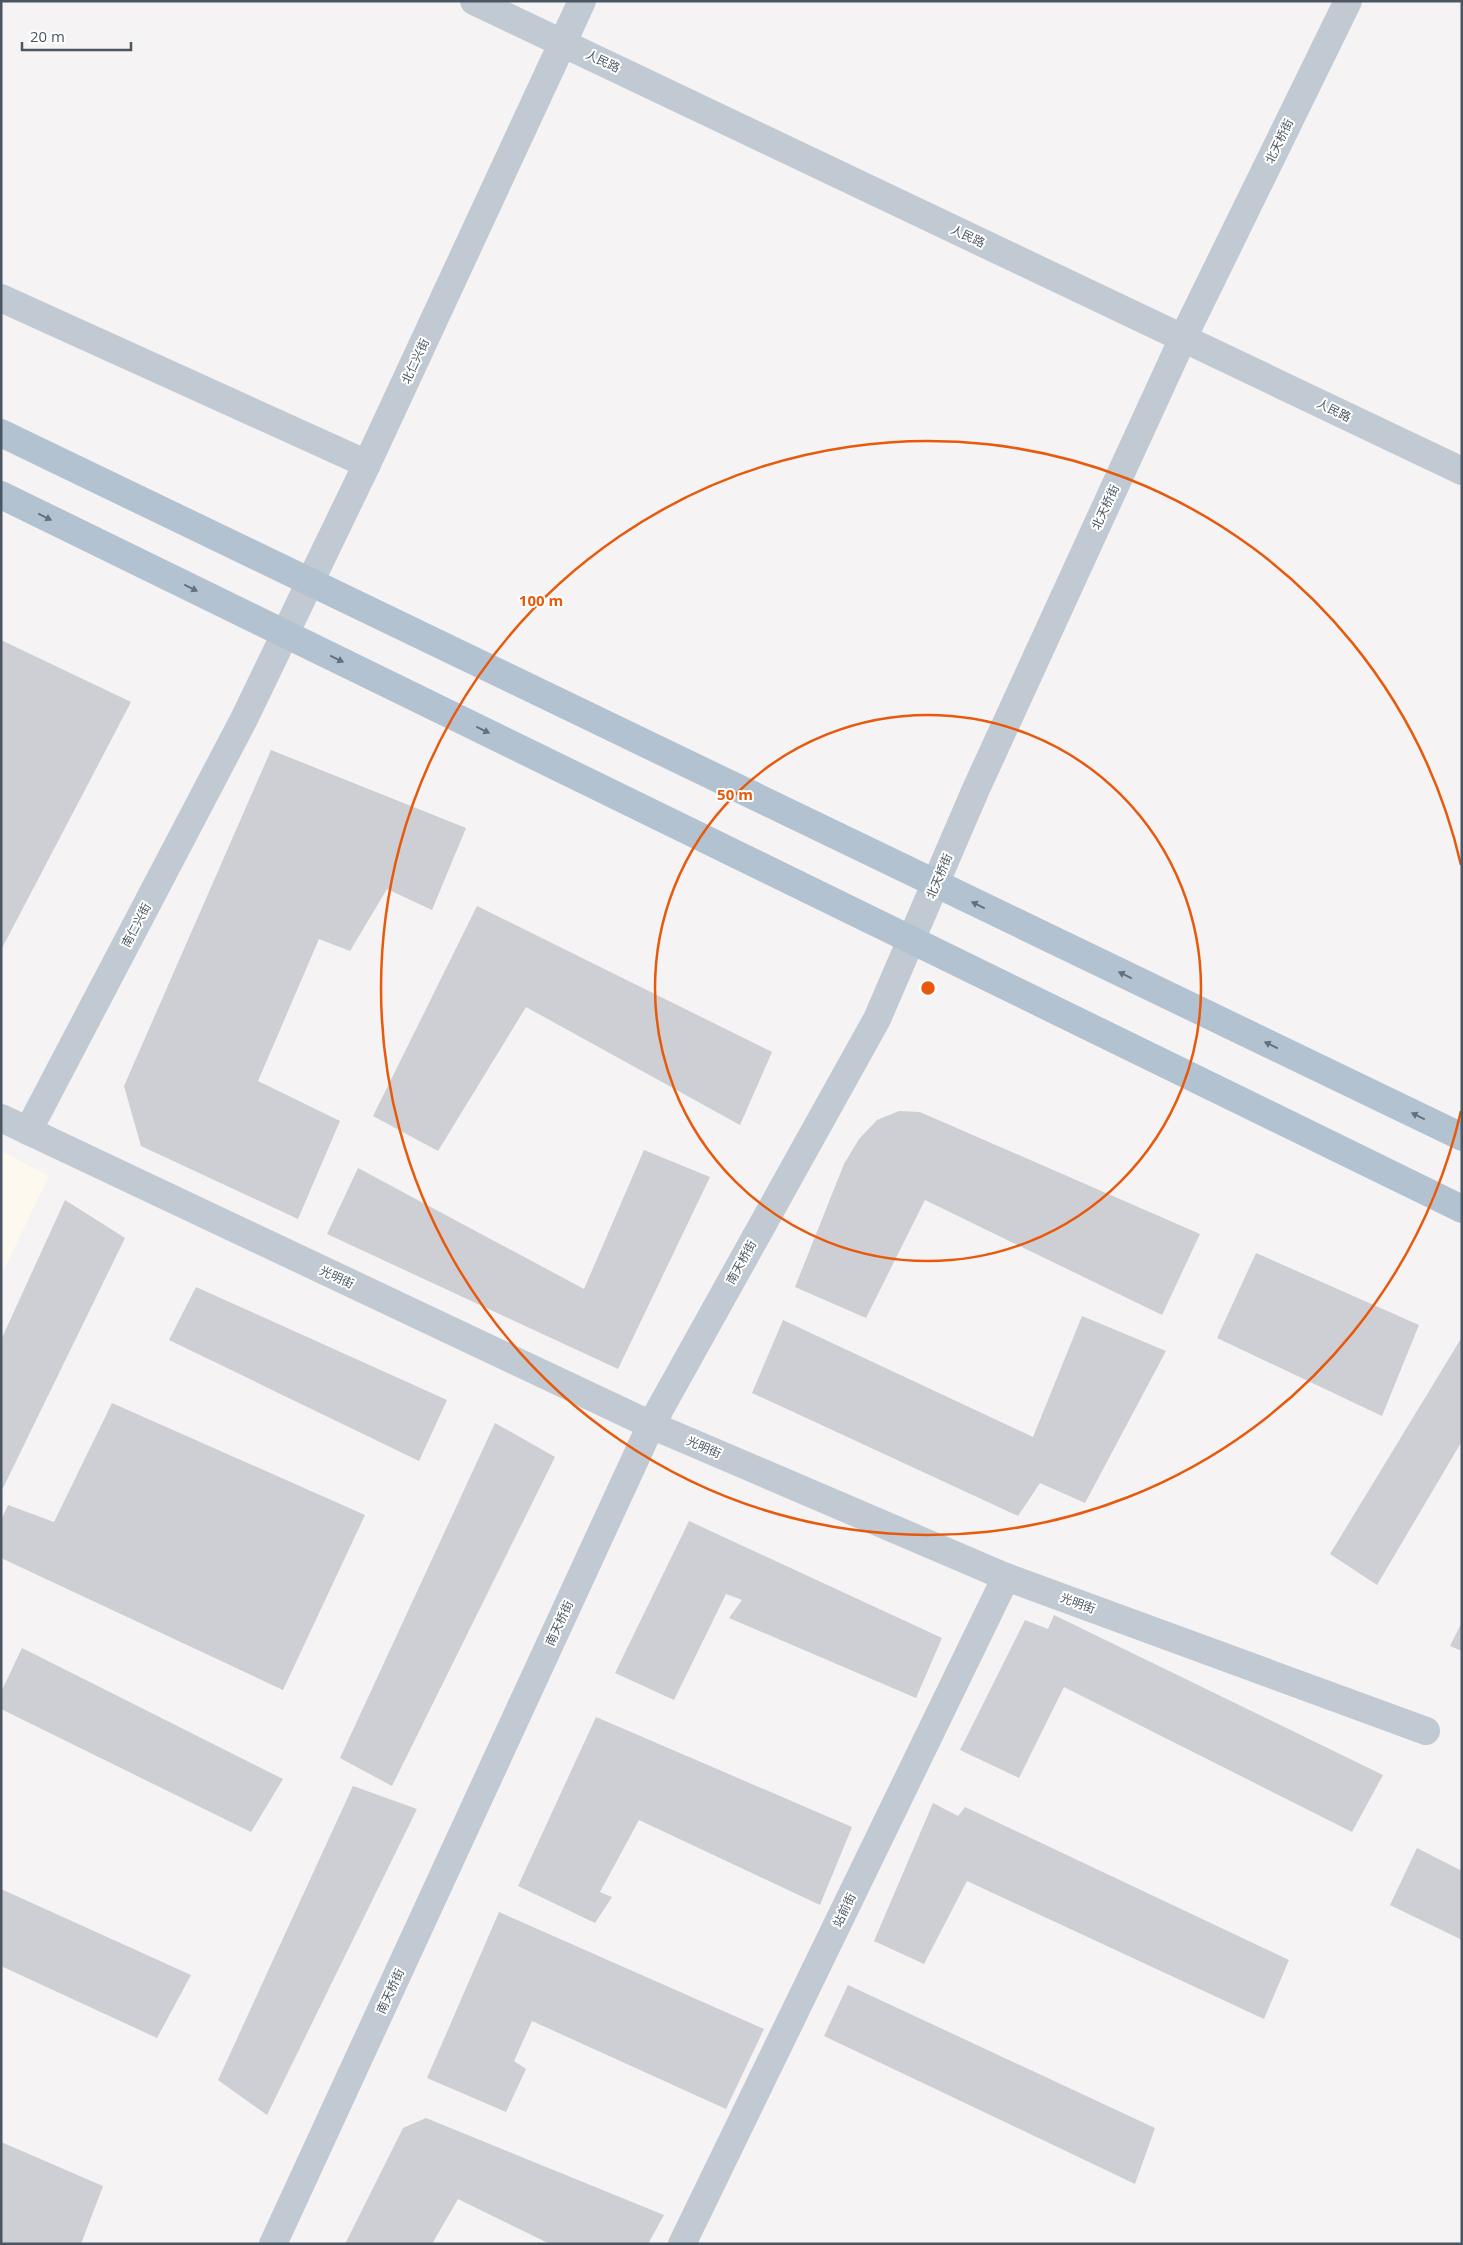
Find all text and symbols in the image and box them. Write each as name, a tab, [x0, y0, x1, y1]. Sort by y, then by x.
scale bar	[22, 20, 131, 52]
text: 20 m	[30, 26, 65, 46]
street label: 人民路	[583, 46, 623, 76]
street label: 北天桥街	[1261, 116, 1297, 166]
street label: 人民路	[948, 221, 988, 251]
street label: 北仁兴街	[397, 336, 433, 386]
street label: 人民路	[1314, 394, 1354, 426]
street label: 北天桥街	[1087, 482, 1123, 532]
one-way arrow	[38, 513, 52, 521]
one-way arrow	[184, 584, 198, 592]
text: 100 m	[519, 590, 563, 610]
one-way arrow	[330, 655, 344, 663]
one-way arrow	[476, 727, 490, 735]
text: 50 m	[717, 784, 753, 804]
street label: 北天桥街	[922, 851, 956, 901]
street label: 南仁兴街	[117, 900, 155, 950]
one-way arrow	[971, 900, 986, 909]
one-way arrow	[1118, 971, 1132, 979]
centre of rings	[919, 979, 937, 997]
one-way arrow	[1264, 1041, 1278, 1049]
one-way arrow	[1411, 1112, 1425, 1120]
street label: 南天桥街	[722, 1237, 760, 1287]
street label: 光明街	[317, 1262, 357, 1292]
street label: 光明街	[684, 1432, 724, 1462]
street label: 光明街	[1058, 1589, 1098, 1617]
street label: 南天桥街	[541, 1598, 577, 1648]
street label: 站前街	[828, 1890, 860, 1930]
street label: 南天桥街	[372, 1966, 408, 2016]

